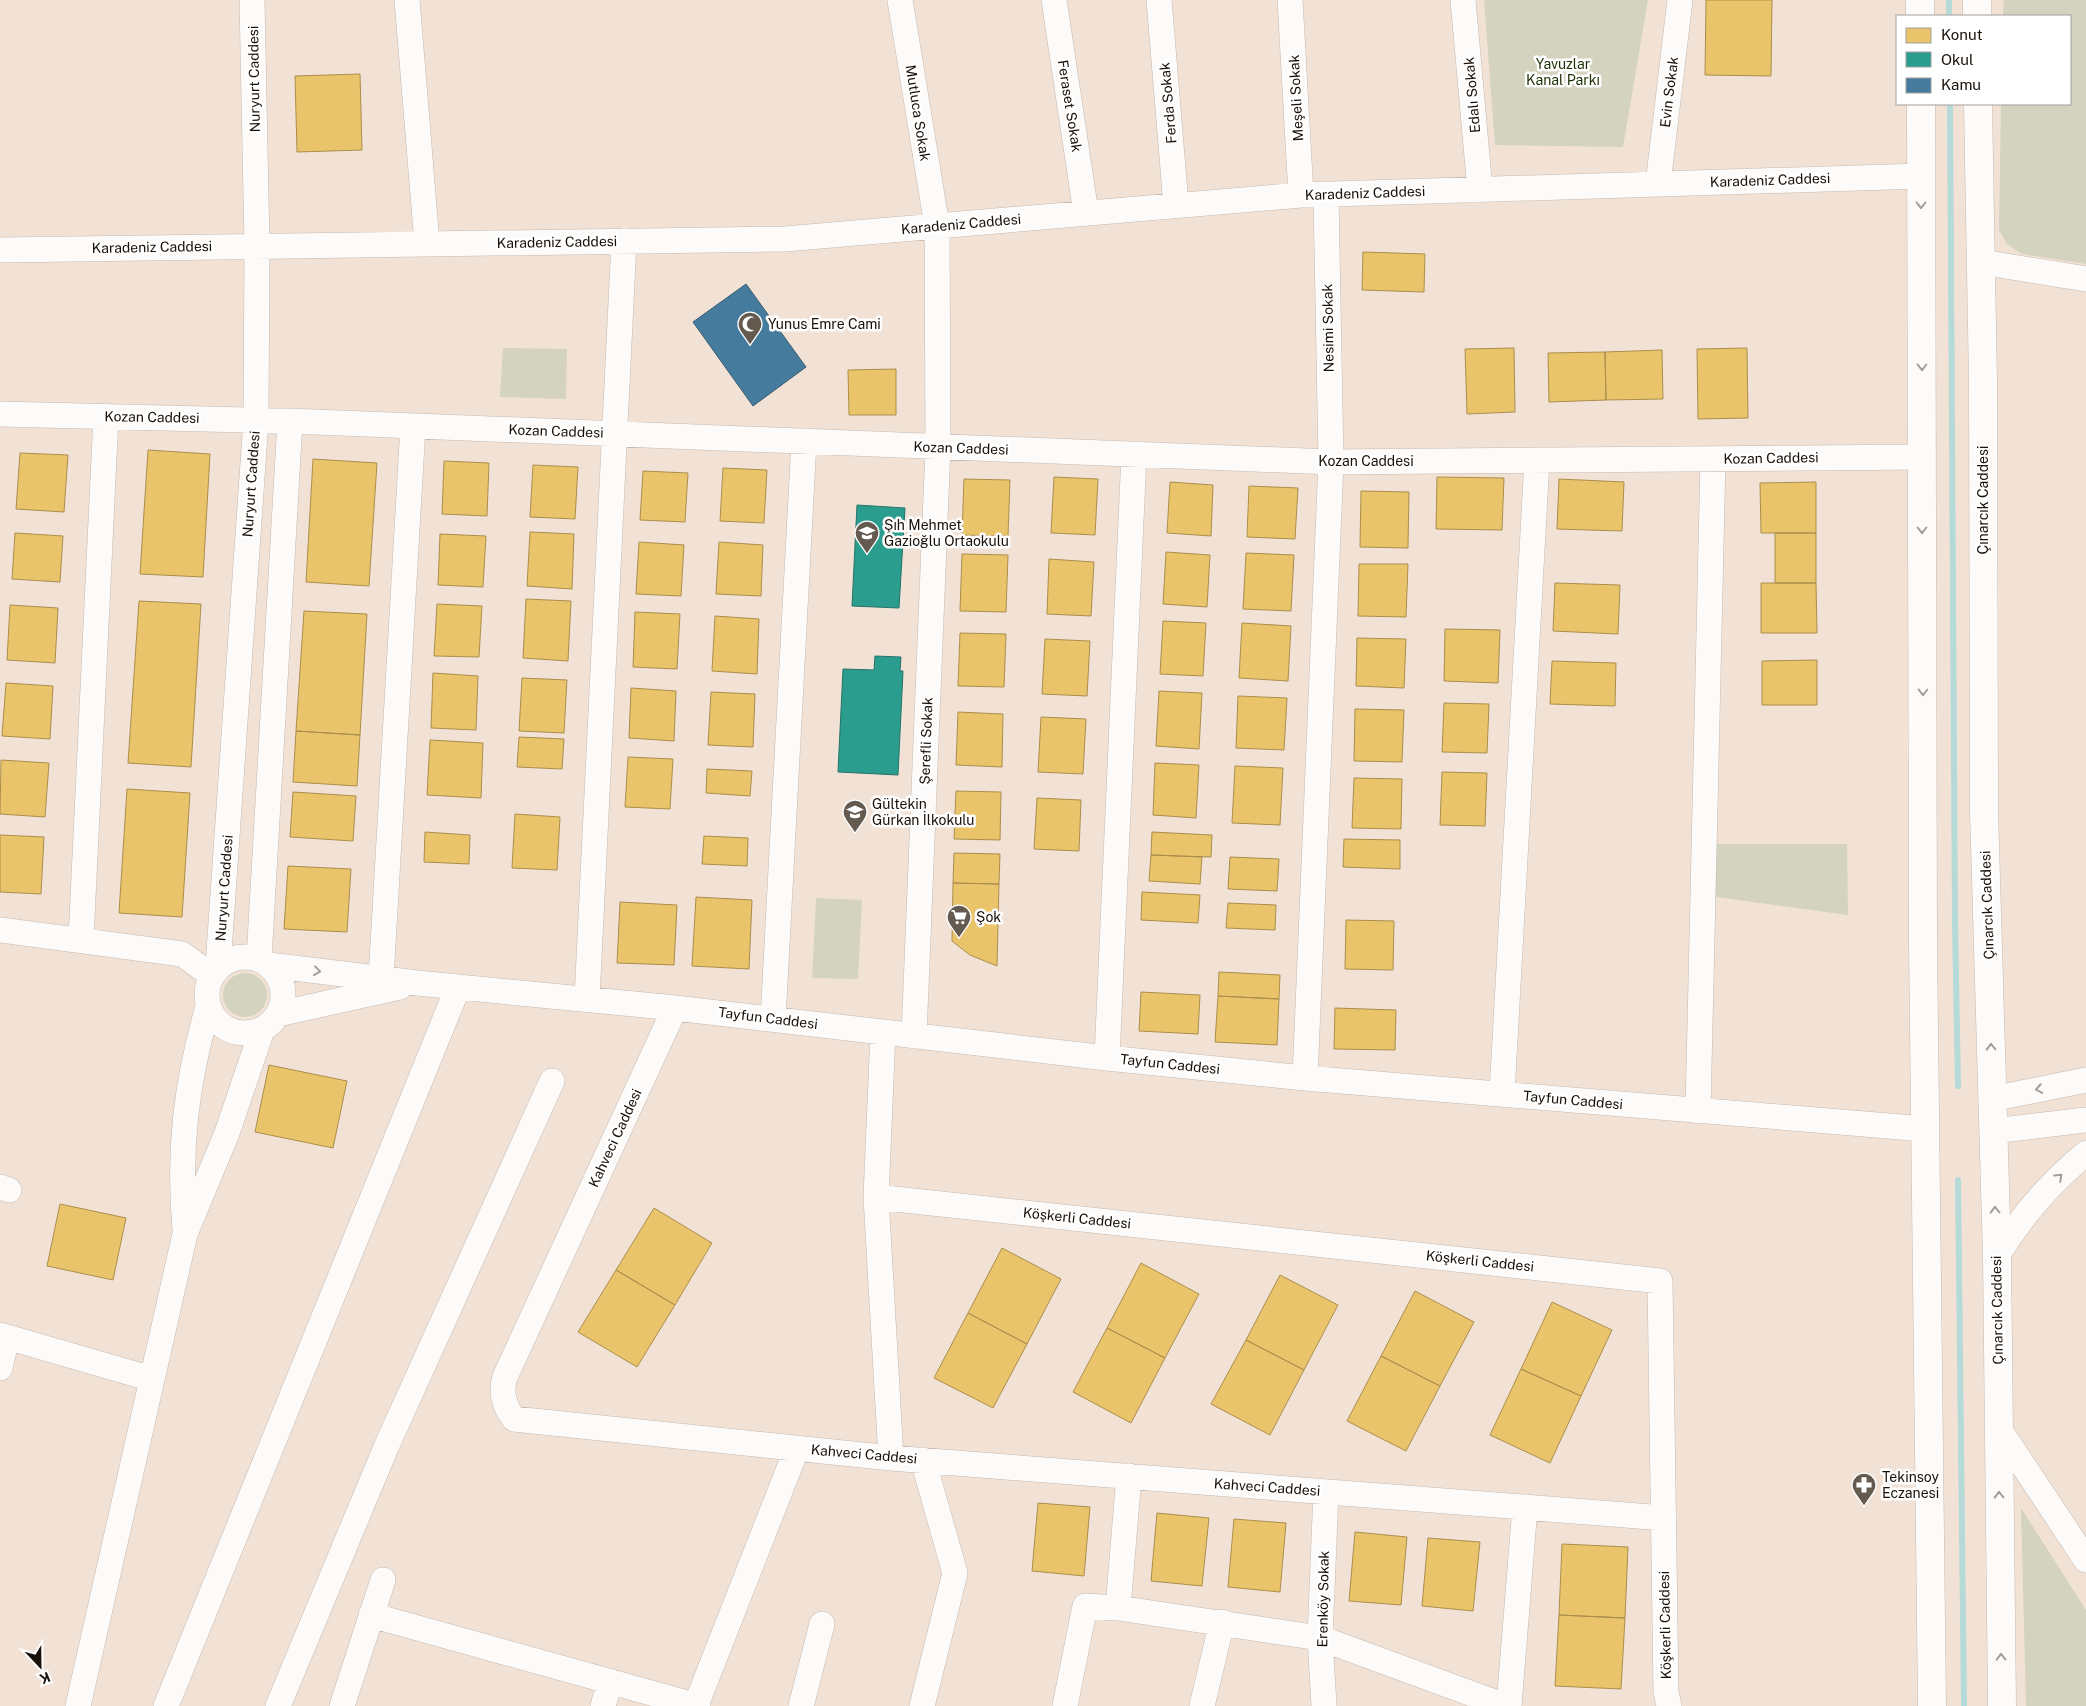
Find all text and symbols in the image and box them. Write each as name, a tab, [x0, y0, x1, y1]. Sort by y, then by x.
legend	[1896, 15, 2071, 105]
street label: Nuryurt Caddesi	[245, 26, 263, 132]
text: Konut	[1941, 26, 1983, 43]
text: Okul	[1941, 51, 1974, 68]
street label: Meşeli Sokak	[1286, 54, 1306, 142]
street label: Edalı Sokak	[1461, 56, 1483, 134]
park label: Yavuzlar Kanal Parkı	[1526, 56, 1600, 88]
street label: Evin Sokak	[1657, 56, 1681, 128]
street label: Feraset Sokak	[1055, 59, 1085, 153]
street label: Ferda Sokak	[1156, 62, 1180, 144]
street label: Mutluca Sokak	[902, 64, 934, 162]
text: Kamu	[1941, 76, 1981, 93]
street label: Karadeniz Caddesi	[1709, 170, 1831, 190]
street label: Karadeniz Caddesi	[1304, 183, 1426, 203]
one-way arrow	[1916, 201, 1927, 209]
street label: Karadeniz Caddesi	[900, 211, 1022, 237]
street label: Karadeniz Caddesi	[497, 233, 617, 251]
street label: Karadeniz Caddesi	[92, 238, 212, 256]
street label: Nesimi Sokak	[1319, 283, 1337, 372]
mosque icon: Yunus Emre Cami	[737, 311, 763, 345]
place label: Yunus Emre Cami	[768, 316, 881, 332]
one-way arrow	[1917, 364, 1927, 372]
street label: Kozan Caddesi	[104, 408, 200, 426]
street label: Kozan Caddesi	[508, 421, 604, 441]
street label: Nuryurt Caddesi	[239, 430, 263, 538]
street label: Kozan Caddesi	[913, 438, 1009, 458]
street label: Çınarcık Caddesi	[1975, 446, 1991, 554]
street label: Kozan Caddesi	[1723, 449, 1819, 467]
street label: Kozan Caddesi	[1318, 453, 1414, 469]
place label: Şıh Mehmet Gazioğlu Ortaokulu	[884, 517, 1009, 549]
school or university icon: Şıh Mehmet Gazioğlu Ortaokulu	[854, 520, 880, 554]
one-way arrow	[1917, 526, 1927, 534]
one-way arrow	[1918, 689, 1928, 697]
street label: Şerefli Sokak	[916, 697, 936, 785]
place label: Gültekin Gürkan İlkokulu	[872, 796, 975, 828]
school or university icon: Gültekin Gürkan İlkokulu	[842, 799, 868, 833]
street label: Nuryurt Caddesi	[212, 834, 236, 942]
street label: Çınarcık Caddesi	[1977, 850, 1997, 960]
supermarket icon: Şok	[946, 904, 972, 938]
place label: Şok	[976, 909, 1001, 925]
one-way arrow	[314, 965, 322, 976]
street label: Tayfun Caddesi	[717, 1004, 819, 1032]
one-way arrow	[1986, 1043, 1996, 1051]
street label: Tayfun Caddesi	[1119, 1051, 1221, 1077]
one-way arrow	[2035, 1084, 2044, 1094]
street label: Kahveci Caddesi	[585, 1086, 645, 1190]
street label: Tayfun Caddesi	[1522, 1088, 1624, 1112]
one-way arrow	[2053, 1173, 2062, 1182]
street label: Köşkerli Caddesi	[1022, 1204, 1132, 1232]
one-way arrow	[1990, 1206, 2001, 1214]
street label: Köşkerli Caddesi	[1425, 1247, 1535, 1275]
street label: Çınarcık Caddesi	[1988, 1255, 2006, 1365]
street label: Kahveci Caddesi	[810, 1441, 918, 1467]
place label: Tekinsoy Eczanesi	[1882, 1469, 1940, 1501]
pharmacy icon: Tekinsoy Eczanesi	[1851, 1472, 1877, 1506]
street label: Kahveci Caddesi	[1213, 1475, 1321, 1499]
one-way arrow	[1994, 1491, 2004, 1498]
street label: Erenköy Sokak	[1314, 1550, 1332, 1647]
street label: Köşkerli Caddesi	[1656, 1571, 1674, 1679]
north arrow	[15, 1641, 65, 1691]
one-way arrow	[1996, 1653, 2006, 1661]
text: K	[37, 1669, 53, 1687]

